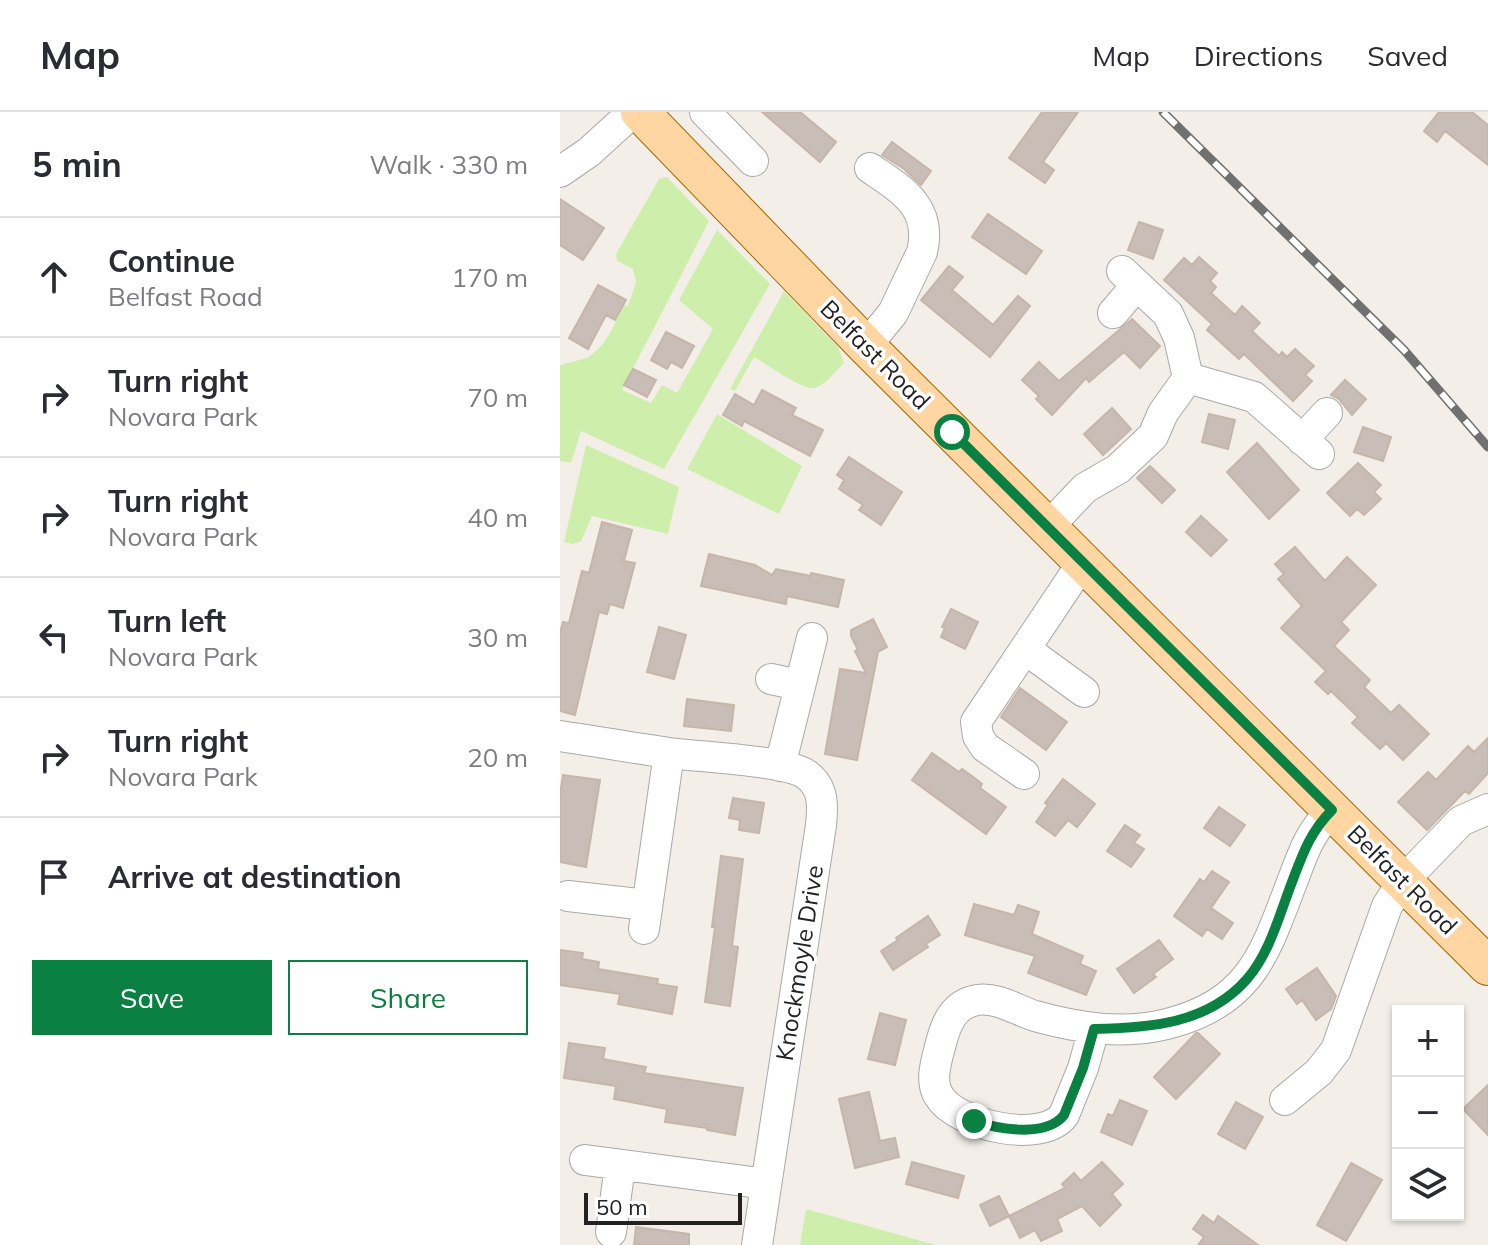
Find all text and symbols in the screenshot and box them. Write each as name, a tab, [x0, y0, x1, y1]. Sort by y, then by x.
text: Map	[40, 31, 120, 79]
text: Map	[1092, 38, 1150, 73]
text: Directions	[1194, 38, 1323, 73]
text: Saved	[1367, 38, 1448, 73]
text: 5 min	[32, 143, 122, 186]
text: Walk · 330 m	[369, 148, 528, 181]
text: Continue	[108, 242, 235, 280]
icon: ahead	[32, 255, 76, 299]
text: 170 m	[452, 261, 528, 294]
text: Belfast Road	[108, 280, 263, 313]
street label: Belfast Road	[815, 293, 937, 415]
text: Turn right	[108, 362, 248, 400]
icon: right	[32, 375, 76, 419]
text: 70 m	[467, 381, 528, 414]
text: Novara Park	[108, 400, 258, 433]
route start	[934, 414, 970, 450]
text: Turn right	[108, 482, 248, 520]
icon: right	[32, 495, 76, 539]
text: 40 m	[467, 501, 528, 534]
text: Novara Park	[108, 520, 258, 553]
text: Turn left	[108, 602, 226, 640]
icon: left	[32, 615, 76, 659]
text: 30 m	[467, 621, 528, 654]
text: Novara Park	[108, 640, 258, 673]
text: Turn right	[108, 722, 248, 760]
icon: right	[32, 735, 76, 779]
text: 20 m	[467, 741, 528, 774]
text: Novara Park	[108, 760, 258, 793]
street label: Belfast Road	[1342, 818, 1464, 940]
icon: arrive	[32, 855, 76, 899]
text: Arrive at destination	[108, 858, 402, 896]
street label: Knockmoyle Drive	[769, 863, 829, 1063]
button: Save	[32, 960, 272, 1035]
button: Share	[288, 960, 528, 1035]
map controls	[1392, 1005, 1464, 1221]
button: +	[1392, 1005, 1464, 1077]
button: −	[1392, 1077, 1464, 1149]
route end	[956, 1103, 992, 1139]
button: layers	[1392, 1149, 1464, 1221]
scale bar	[584, 1189, 742, 1225]
text: 50 m	[596, 1193, 647, 1221]

